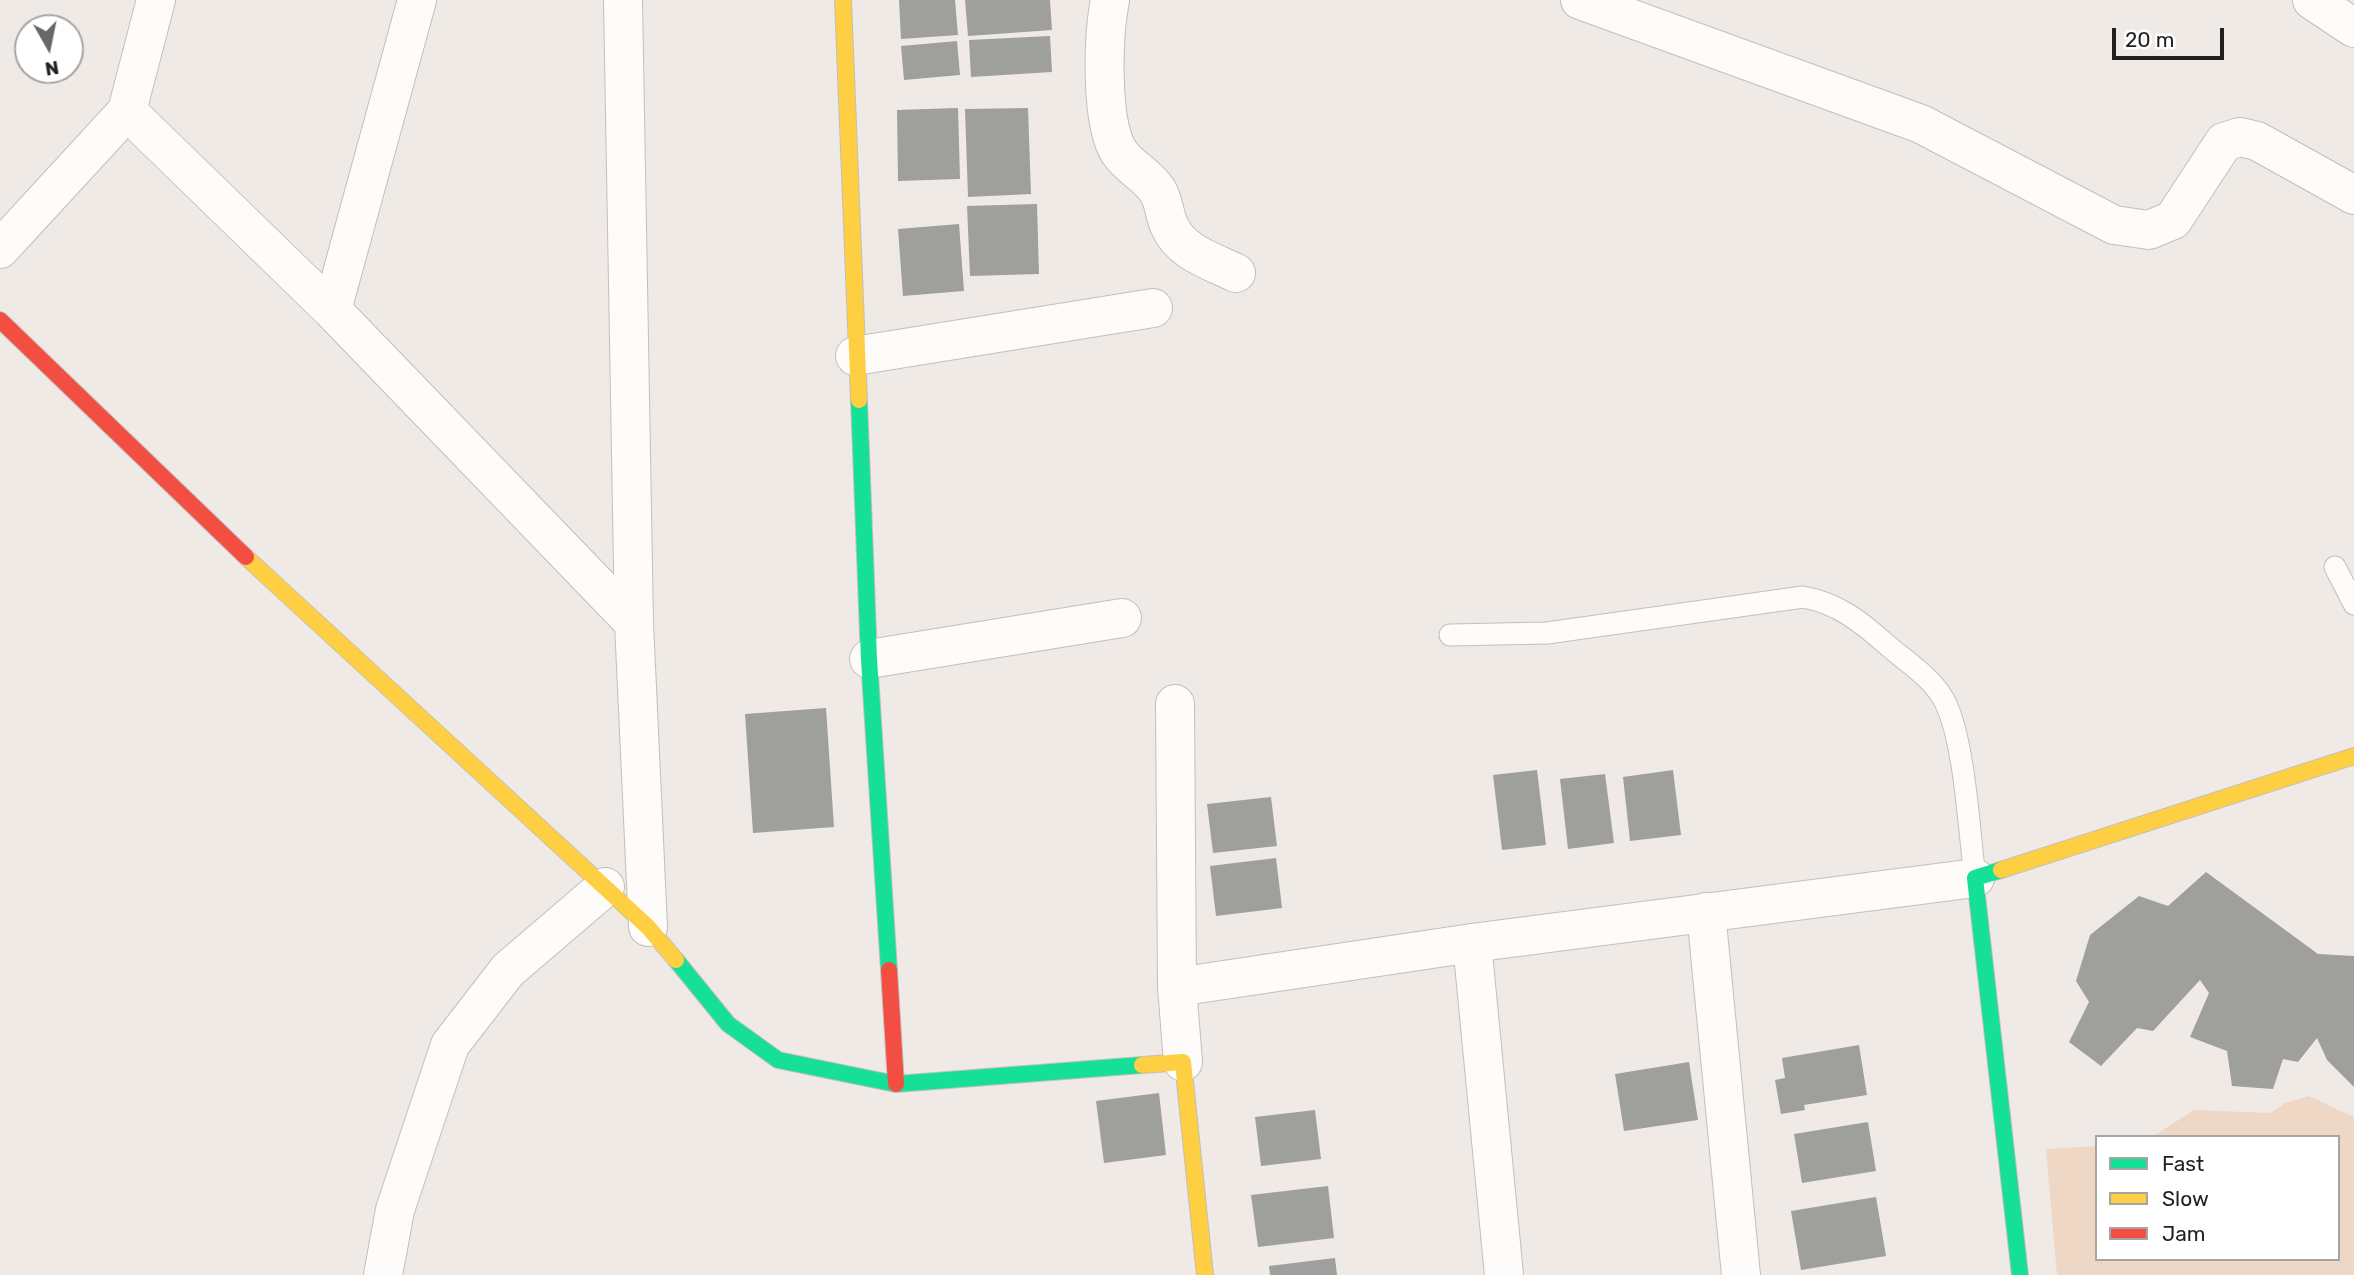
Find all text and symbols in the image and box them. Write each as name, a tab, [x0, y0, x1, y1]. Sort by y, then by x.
north arrow	[14, 14, 84, 84]
scale bar	[2116, 14, 2228, 58]
text: 20 m	[2125, 27, 2174, 52]
text: N	[44, 56, 61, 81]
legend	[2095, 1135, 2340, 1261]
text: Fast	[2162, 1151, 2204, 1176]
text: Slow	[2162, 1186, 2209, 1211]
text: Jam	[2162, 1221, 2206, 1246]

